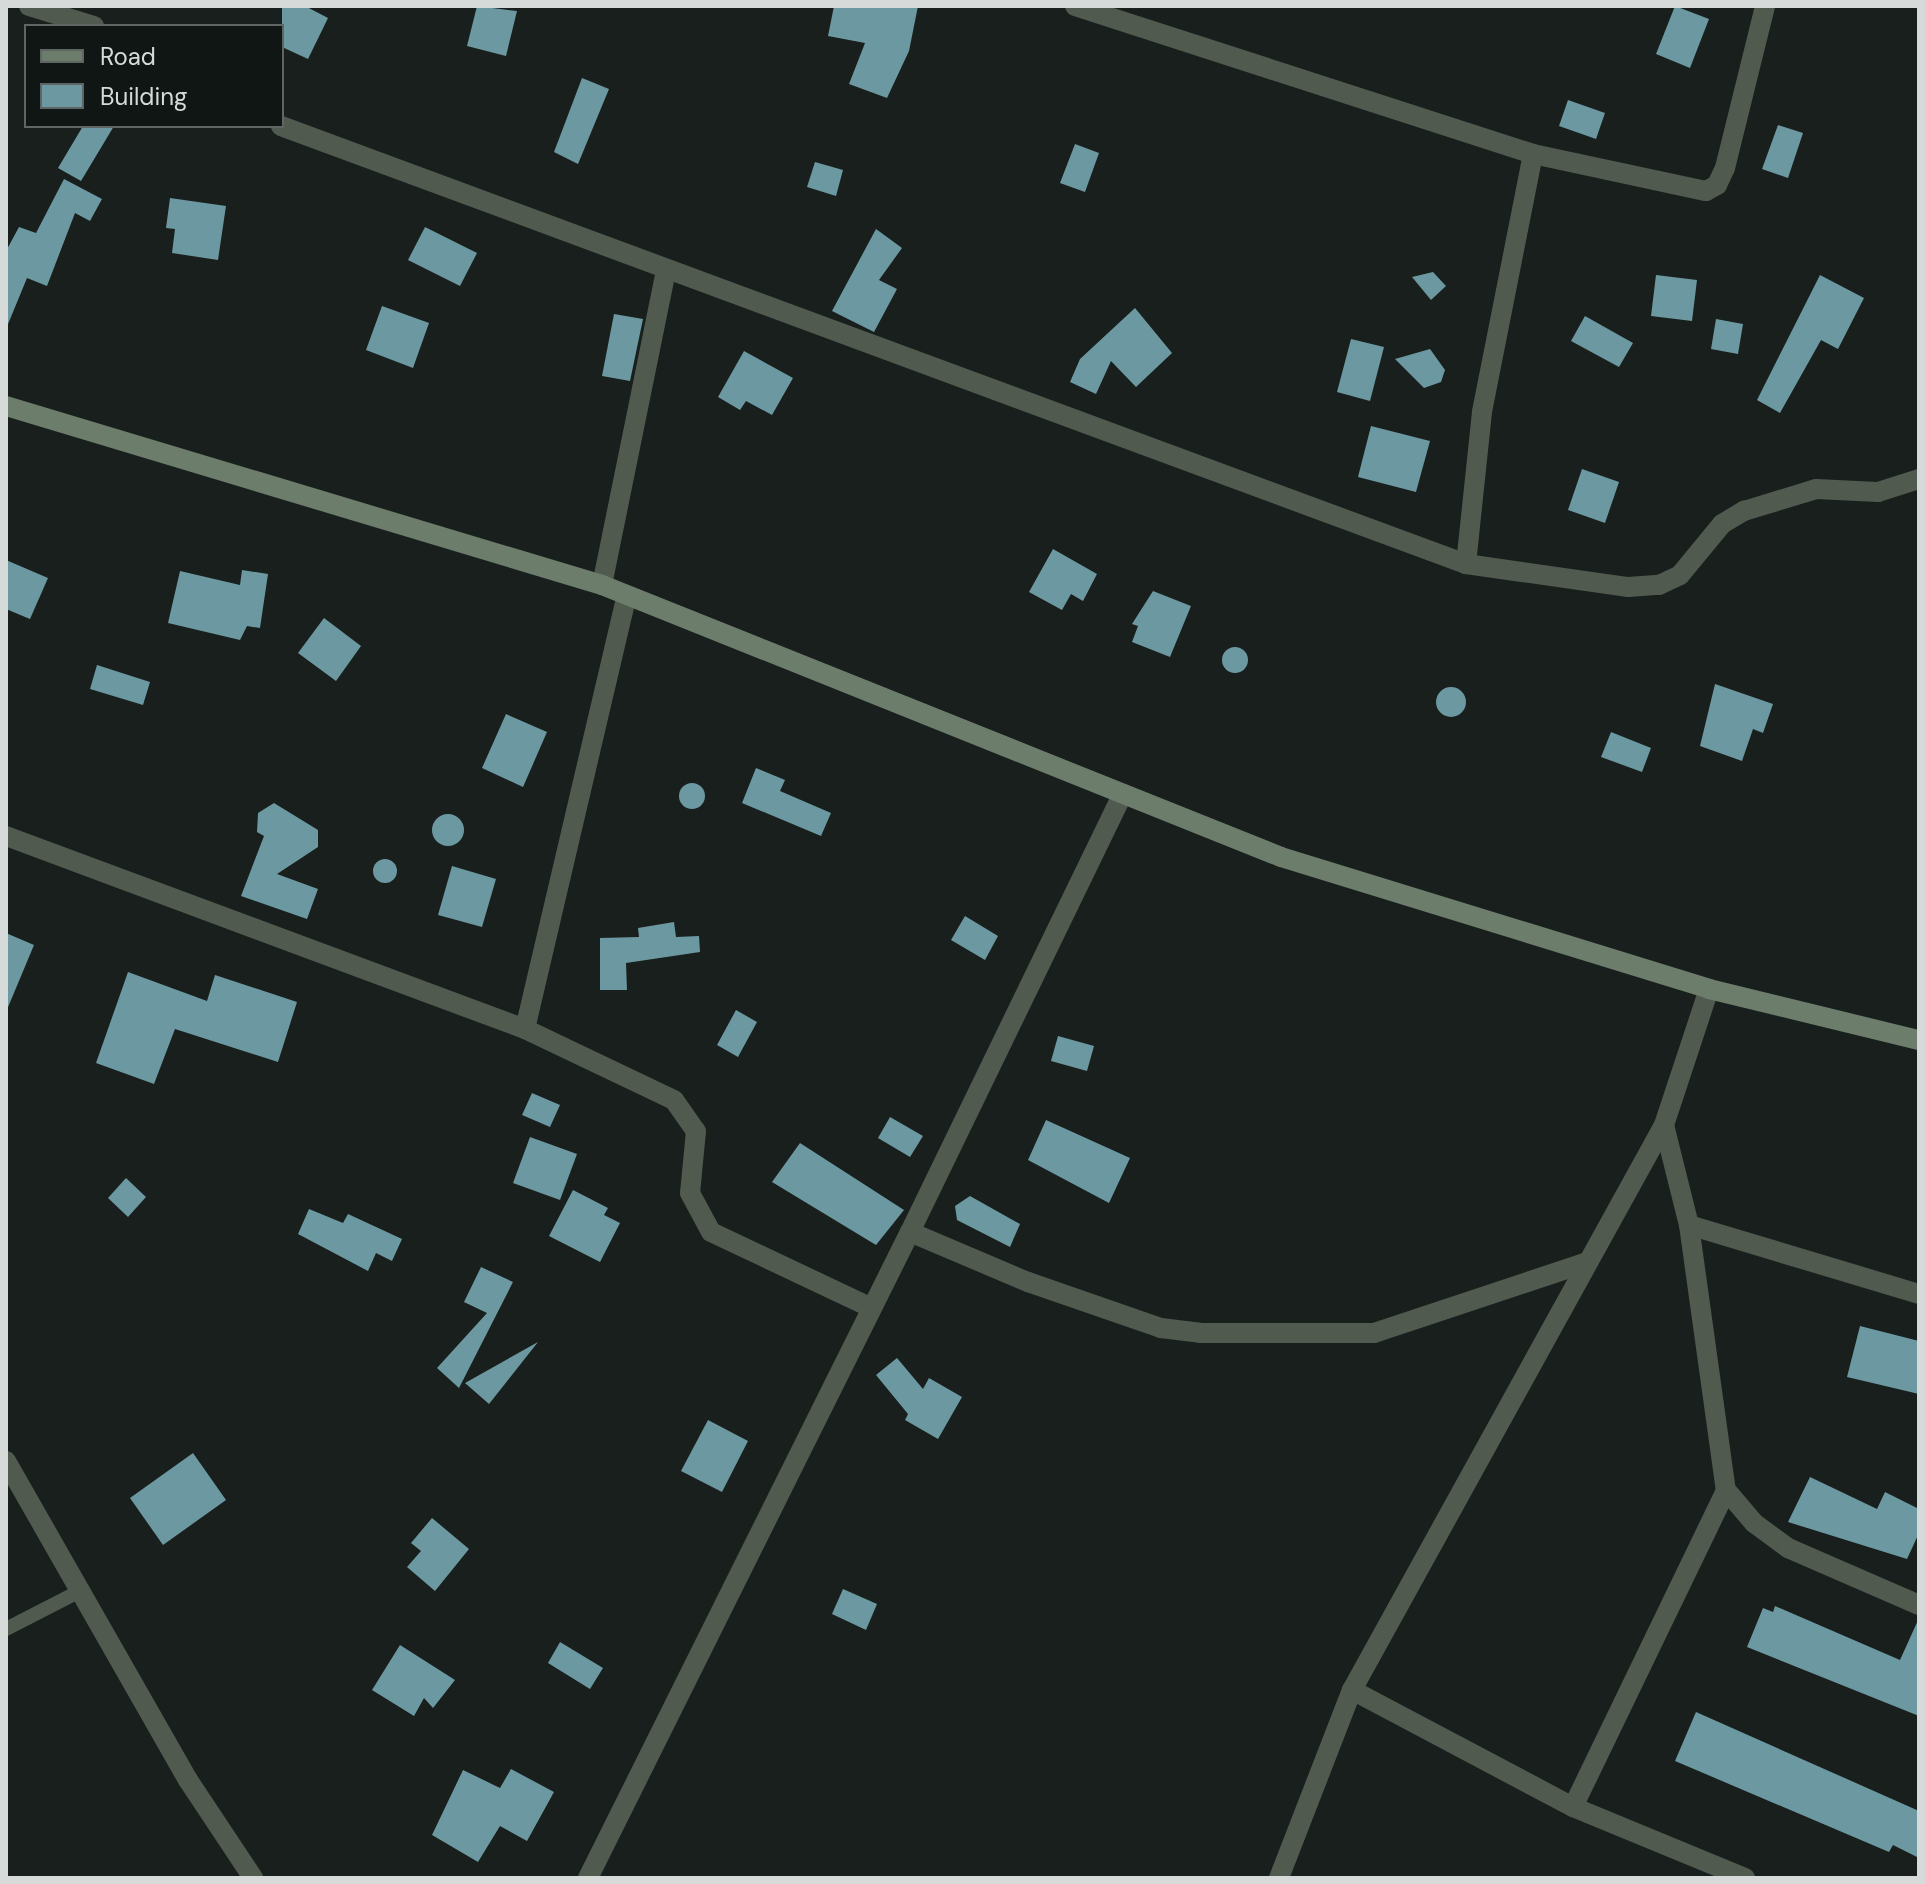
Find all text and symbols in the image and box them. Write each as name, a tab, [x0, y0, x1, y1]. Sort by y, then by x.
legend	[24, 24, 284, 128]
text: Road	[100, 41, 156, 72]
text: Building	[100, 81, 187, 112]

